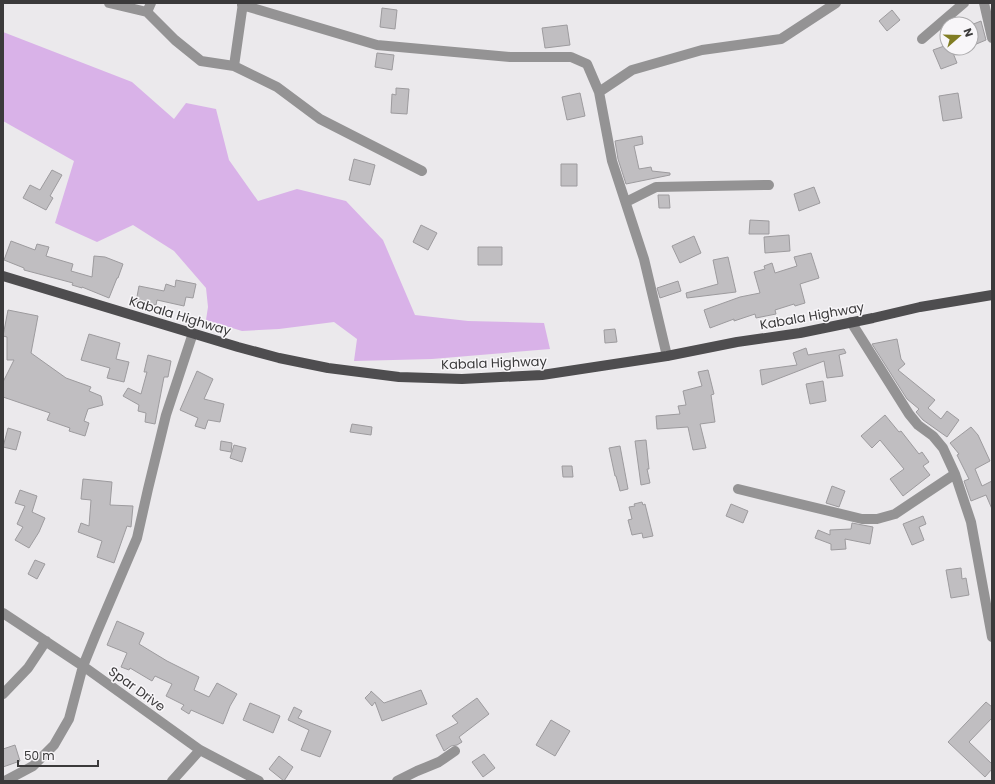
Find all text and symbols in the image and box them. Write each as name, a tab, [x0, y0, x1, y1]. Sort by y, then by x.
north arrow	[939, 16, 979, 56]
text: N	[959, 26, 977, 39]
street label: Kabala Highway	[127, 291, 234, 341]
street label: Kabala Highway	[758, 297, 866, 335]
street label: Kabala Highway	[441, 352, 548, 374]
street label: Spar Drive	[105, 662, 169, 716]
scale bar	[18, 742, 98, 768]
text: 50 m	[24, 747, 55, 764]

